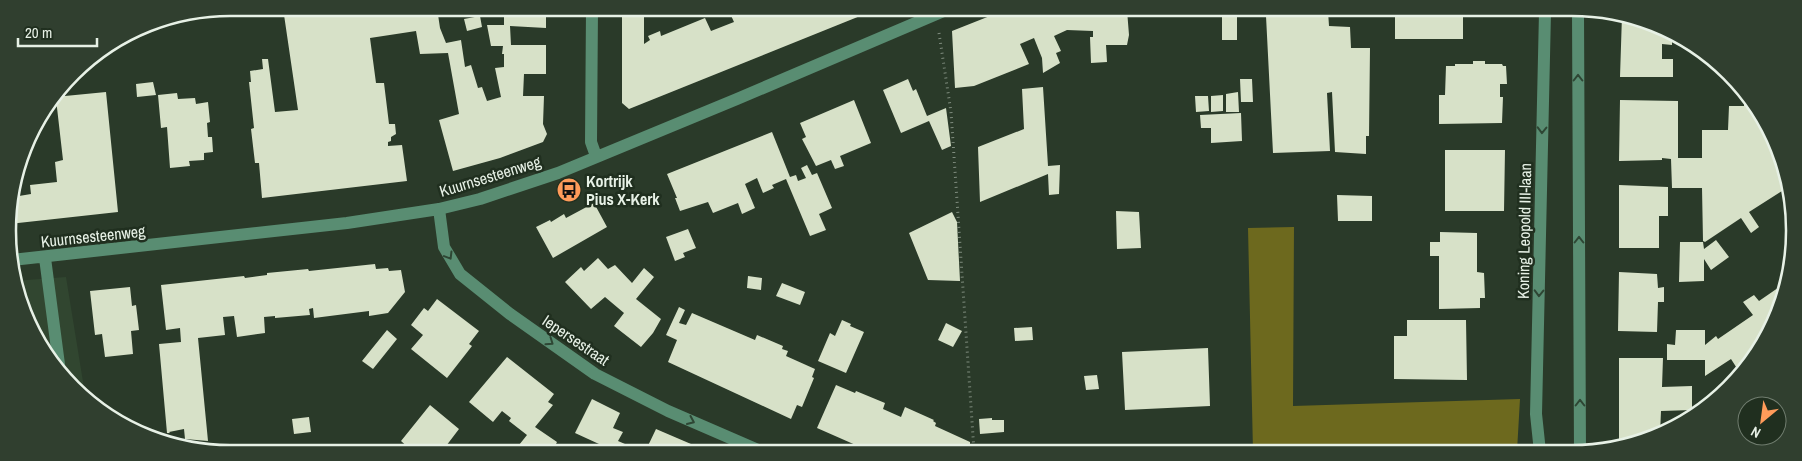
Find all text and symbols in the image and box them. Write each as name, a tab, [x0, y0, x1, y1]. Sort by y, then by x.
scale bar	[18, 15, 96, 47]
text: 20 m	[25, 22, 52, 43]
one-way arrow	[1573, 74, 1583, 82]
one-way arrow	[1537, 126, 1547, 134]
street label: Kuurnsesteenweg	[437, 150, 544, 202]
street label: Koning Leopold III-laan	[1512, 163, 1536, 299]
place label: Kortrijk Pius X-Kerk	[586, 170, 660, 210]
bus stop icon: Kortrijk Pius X-Kerk	[556, 177, 582, 203]
street label: Kuurnsesteenweg	[40, 219, 147, 252]
one-way arrow	[1574, 236, 1584, 244]
one-way arrow	[443, 251, 453, 260]
one-way arrow	[1533, 289, 1544, 297]
street label: Iepersestraat	[538, 309, 614, 371]
one-way arrow	[544, 336, 554, 345]
north arrow	[1737, 396, 1787, 446]
one-way arrow	[1575, 399, 1585, 406]
one-way arrow	[686, 415, 695, 426]
text: N	[1748, 422, 1764, 442]

